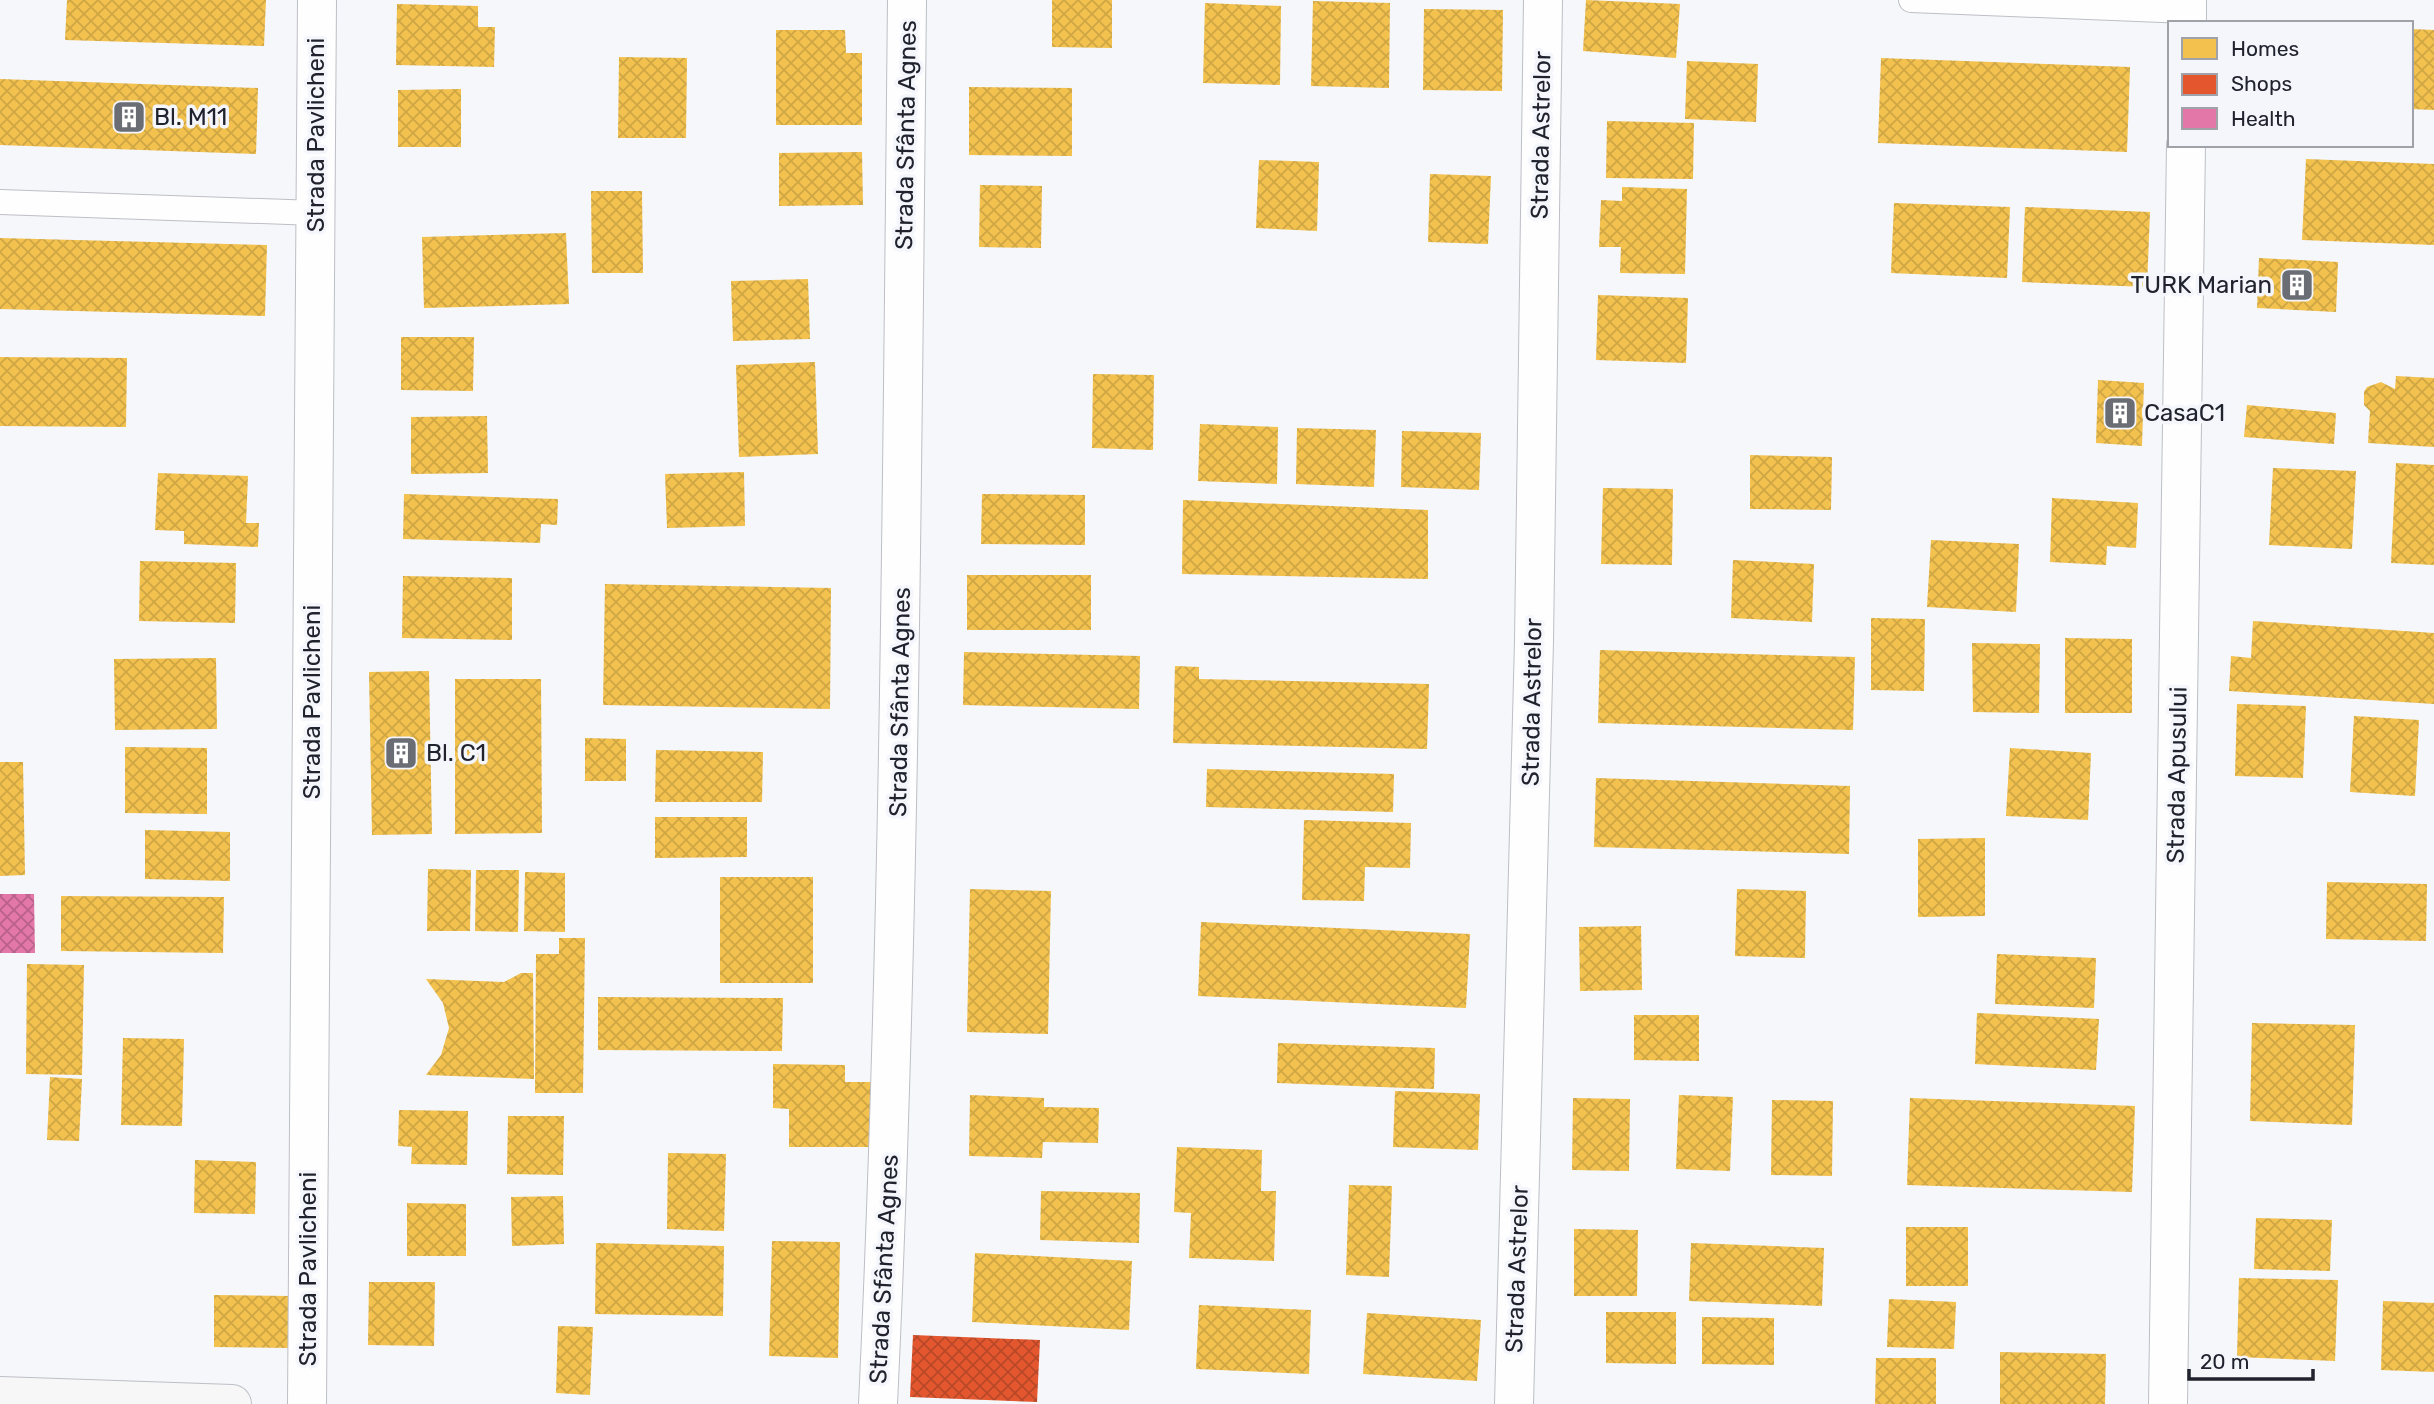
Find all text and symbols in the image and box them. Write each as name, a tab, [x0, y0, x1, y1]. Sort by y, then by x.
street label: Strada Sfânta Agnes	[890, 20, 922, 250]
legend	[2168, 21, 2413, 147]
text: Homes	[2231, 36, 2299, 61]
street label: Strada Pavlicheni	[302, 38, 330, 232]
street label: Strada Astrelor	[1526, 51, 1556, 219]
text: Shops	[2231, 71, 2292, 96]
building icon: Bl. M11	[110, 98, 148, 136]
place label: Bl. M11	[154, 103, 227, 131]
text: Health	[2231, 106, 2295, 131]
building icon: TURK Marian	[2278, 266, 2316, 304]
place label: TURK Marian	[2130, 271, 2272, 299]
building icon: CasaC1	[2101, 394, 2139, 432]
place label: CasaC1	[2144, 399, 2225, 427]
street label: Strada Sfânta Agnes	[884, 587, 916, 817]
street label: Strada Pavlicheni	[298, 605, 326, 799]
street label: Strada Astrelor	[1517, 618, 1547, 786]
street label: Strada Apusului	[2161, 686, 2193, 864]
building icon: Bl. C1	[382, 734, 420, 772]
place label: Bl. C1	[426, 739, 486, 767]
street label: Strada Sfânta Agnes	[864, 1153, 904, 1385]
street label: Strada Pavlicheni	[294, 1172, 322, 1366]
street label: Strada Astrelor	[1500, 1185, 1534, 1353]
scale bar	[2189, 1338, 2313, 1382]
text: 20 m	[2200, 1349, 2249, 1374]

